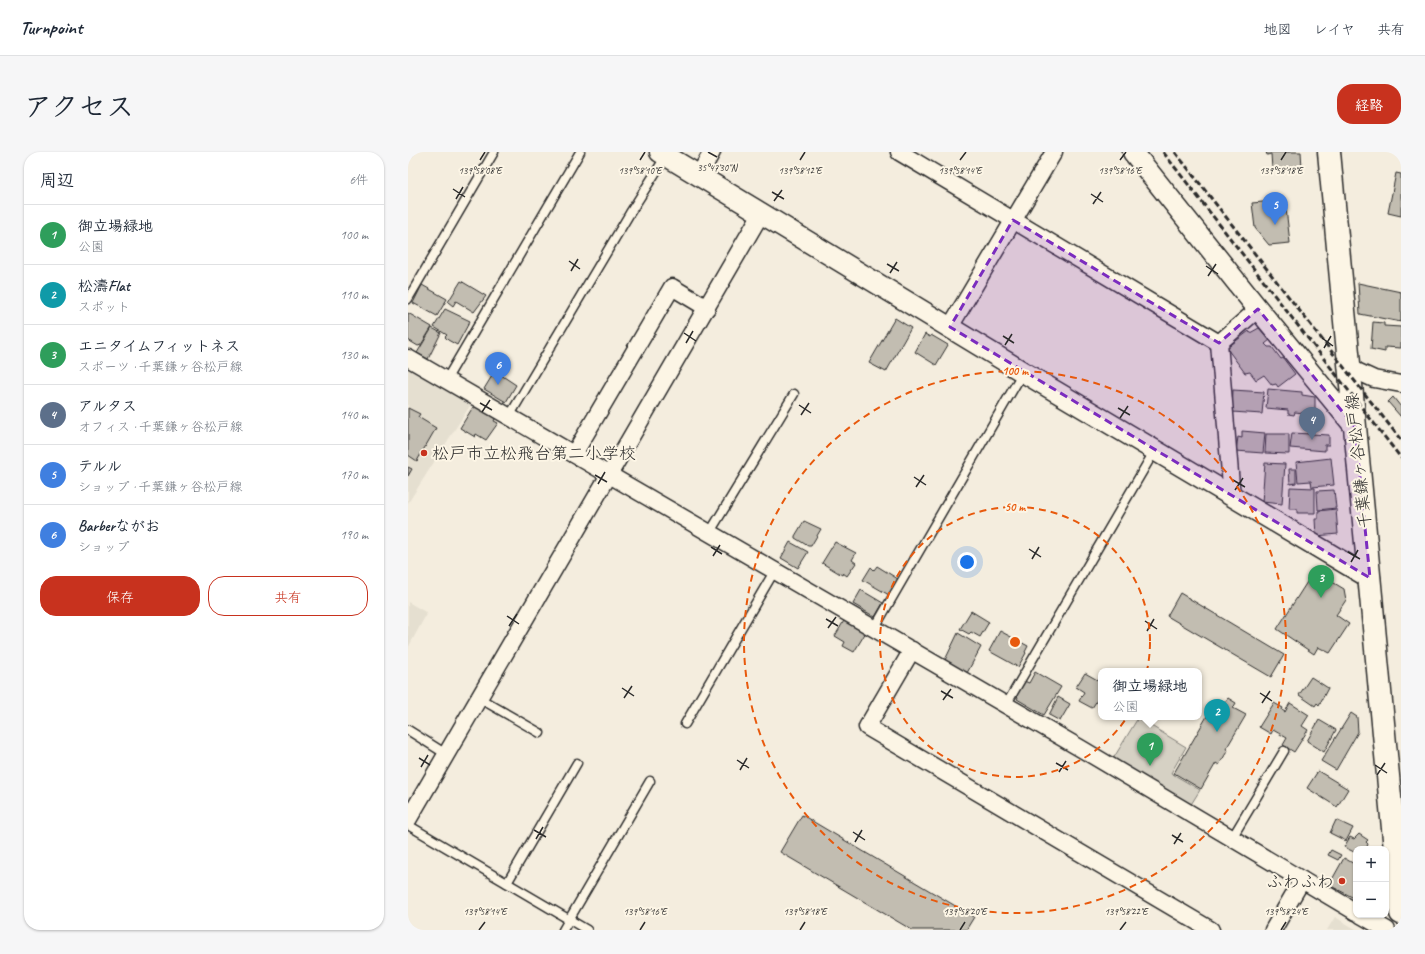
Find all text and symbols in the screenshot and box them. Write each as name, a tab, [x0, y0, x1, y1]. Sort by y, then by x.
text: Turnpoint	[20, 16, 82, 40]
text: 地図	[1264, 21, 1292, 38]
text: レイヤ	[1314, 21, 1355, 38]
text: 共有	[1377, 21, 1405, 38]
button: 経路	[1337, 84, 1401, 124]
text: アクセス	[24, 89, 134, 124]
text: 35°47'30"N	[697, 161, 739, 174]
text: 139°58'08"E	[458, 164, 503, 177]
text: 139°58'10"E	[618, 164, 663, 177]
text: 139°58'12"E	[778, 164, 823, 177]
text: 139°58'14"E	[938, 164, 983, 177]
text: 139°58'16"E	[1098, 164, 1143, 177]
text: 139°58'18"E	[1259, 164, 1304, 177]
text: 周辺	[40, 170, 74, 191]
text: 6件	[349, 172, 368, 188]
pin: 5	[1262, 192, 1288, 225]
text: 御立場緑地	[78, 217, 153, 236]
text: 1	[50, 227, 56, 243]
text: 100 m	[340, 227, 368, 243]
text: 公園	[78, 239, 104, 255]
text: 松濤Flat	[78, 277, 130, 296]
text: 2	[50, 287, 56, 303]
text: 110 m	[340, 287, 368, 303]
text: スポット	[78, 299, 130, 315]
text: エニタイムフィットネス	[78, 337, 240, 356]
text: 3	[50, 347, 56, 363]
text: 130 m	[340, 347, 368, 363]
pin: 6	[485, 352, 511, 385]
text: スポーツ · 千葉鎌ヶ谷松戸線	[78, 359, 242, 375]
text: 100 m	[1002, 363, 1029, 379]
street label: 千葉鎌ヶ谷松戸線	[1341, 392, 1376, 530]
text: アルタス	[78, 397, 137, 416]
text: 4	[50, 407, 56, 423]
text: 140 m	[340, 407, 368, 423]
pin: 4	[1299, 407, 1325, 440]
text: オフィス · 千葉鎌ヶ谷松戸線	[78, 419, 243, 435]
place label: 松戸市立松飛台第二小学校	[432, 443, 636, 464]
marker: 松戸市立松飛台第二小学校	[419, 448, 429, 458]
text: テルル	[78, 457, 122, 476]
text: 5	[50, 467, 56, 483]
text: 170 m	[340, 467, 368, 483]
text: ショップ · 千葉鎌ヶ谷松戸線	[78, 479, 242, 495]
text: 50 m	[1005, 499, 1026, 515]
text: Barberながお	[78, 517, 160, 536]
text: 6	[50, 527, 56, 543]
text: 190 m	[340, 527, 368, 543]
text: ショップ	[78, 539, 129, 555]
your location	[957, 552, 977, 572]
pin: 3	[1308, 565, 1334, 598]
button: 保存	[40, 576, 200, 616]
button: 共有	[208, 576, 368, 616]
centre of rings	[1008, 635, 1022, 649]
popup	[1098, 668, 1202, 720]
text: 御立場緑地	[1112, 677, 1188, 696]
text: 公園	[1112, 699, 1139, 715]
pin: 2	[1204, 699, 1230, 732]
pin: 1	[1137, 733, 1163, 766]
map controls	[1353, 846, 1389, 918]
button: +	[1353, 846, 1389, 882]
place label: ふわふわ	[1266, 871, 1334, 892]
marker: ふわふわ	[1337, 876, 1347, 886]
button: −	[1353, 882, 1389, 918]
text: 139°58'14"E	[463, 905, 508, 918]
text: 139°58'16"E	[623, 905, 668, 918]
text: 139°58'18"E	[783, 905, 828, 918]
text: 139°58'20"E	[943, 905, 988, 918]
text: 139°58'22"E	[1104, 905, 1149, 918]
text: 139°58'24"E	[1264, 905, 1309, 918]

